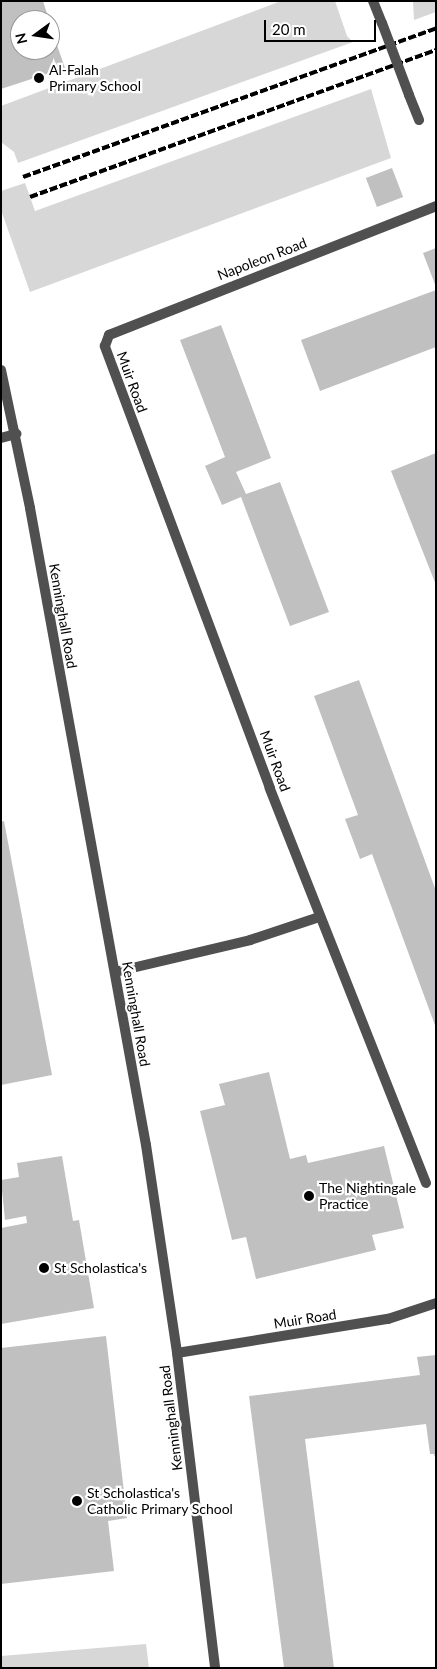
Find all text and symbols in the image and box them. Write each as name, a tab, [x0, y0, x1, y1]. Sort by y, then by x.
north arrow	[10, 10, 60, 60]
scale bar	[267, 10, 380, 42]
text: 20 m	[272, 20, 306, 38]
text: N	[11, 31, 30, 46]
place label: Al-Falah Primary School	[49, 62, 141, 94]
marker: Al-Falah Primary School	[33, 72, 45, 84]
street label: Napoleon Road	[215, 234, 309, 284]
street label: Muir Road	[113, 349, 151, 415]
street label: Kenninghall Road	[46, 562, 80, 670]
street label: Muir Road	[256, 728, 294, 794]
street label: Kenninghall Road	[119, 960, 153, 1068]
place label: The Nightingale Practice	[319, 1180, 416, 1212]
marker: The Nightingale Practice	[303, 1190, 315, 1202]
place label: St Scholastica's	[54, 1260, 147, 1276]
marker: St Scholastica's	[38, 1262, 50, 1274]
street label: Muir Road	[272, 1306, 338, 1332]
street label: Kenninghall Road	[156, 1364, 186, 1472]
place label: St Scholastica's Catholic Primary School	[87, 1485, 233, 1518]
marker: St Scholastica's Catholic Primary School	[71, 1495, 83, 1507]

